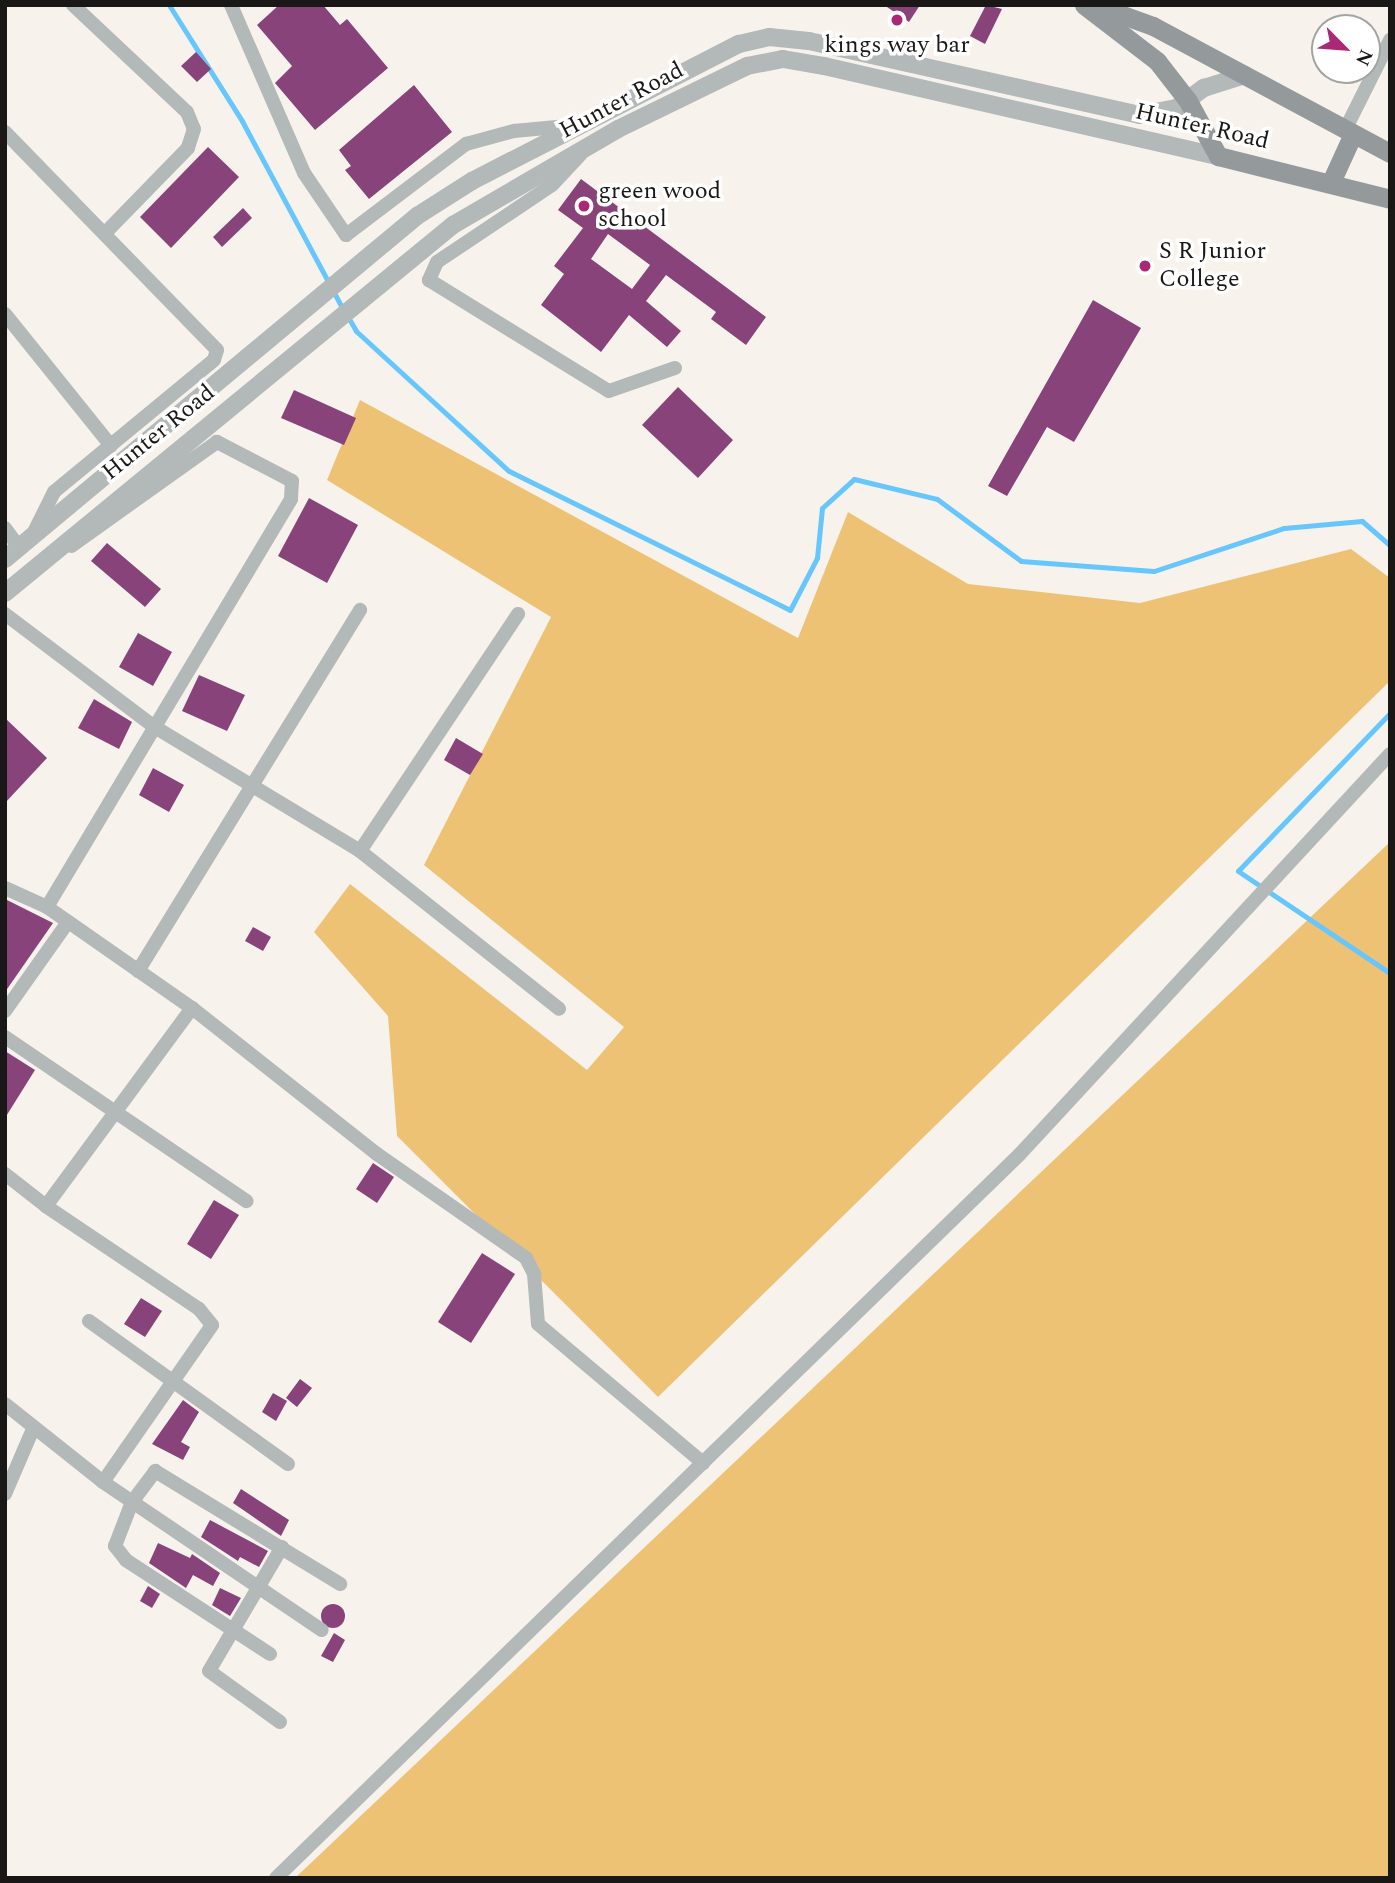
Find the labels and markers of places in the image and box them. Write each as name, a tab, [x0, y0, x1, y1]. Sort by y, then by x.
marker: kings way bar	[889, 12, 905, 28]
place label: kings way bar	[824, 32, 970, 60]
place label: green wood school	[598, 178, 721, 234]
marker: green wood school	[576, 198, 592, 214]
place label: S R Junior College	[1159, 238, 1266, 294]
marker: S R Junior College	[1137, 258, 1153, 274]

